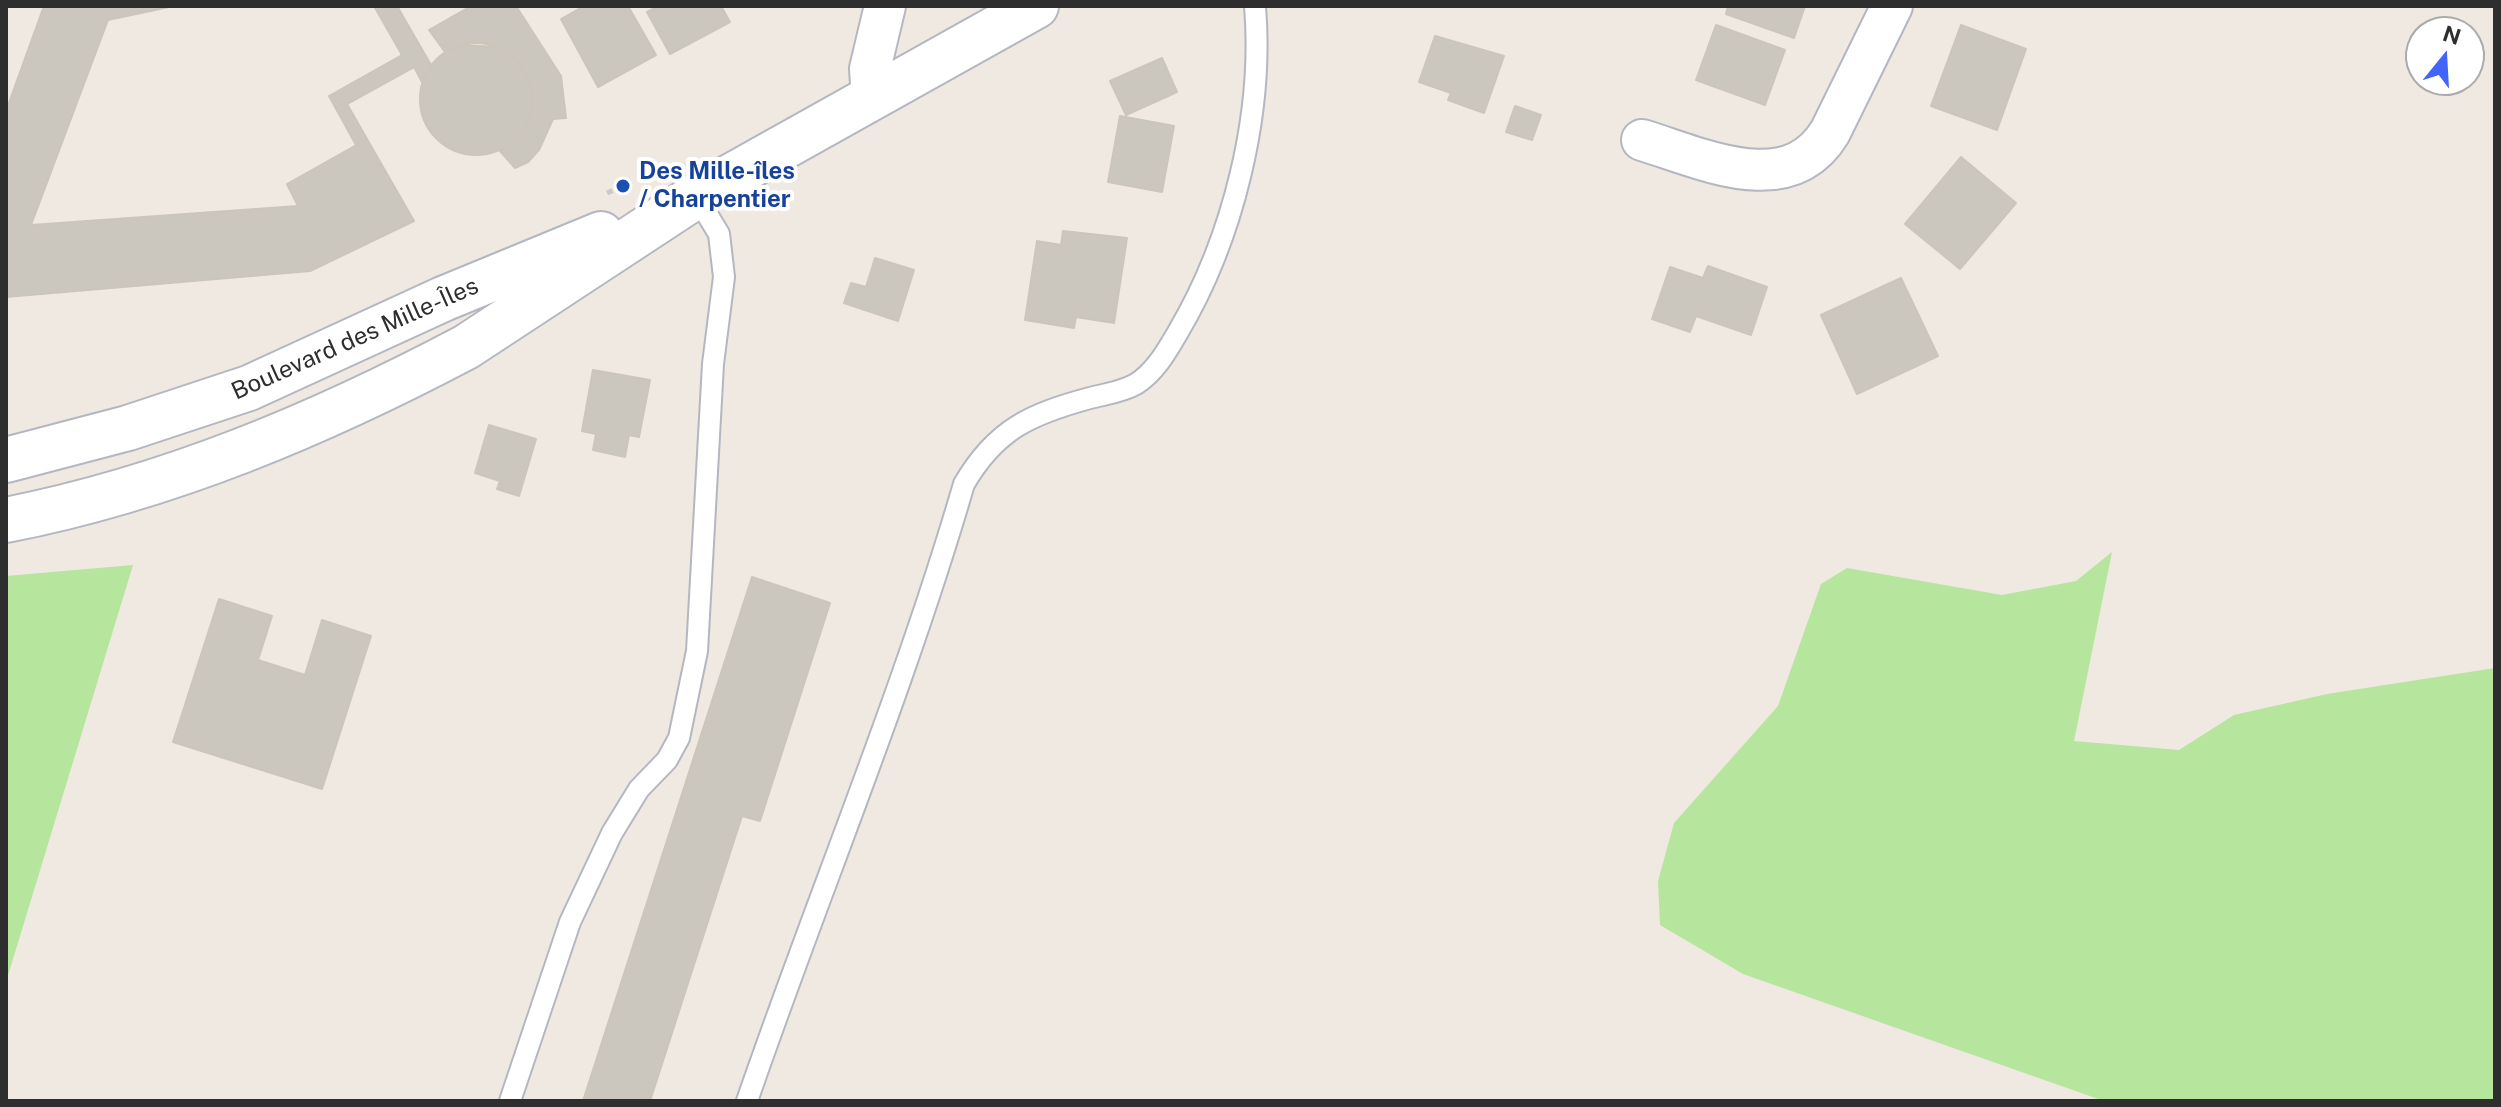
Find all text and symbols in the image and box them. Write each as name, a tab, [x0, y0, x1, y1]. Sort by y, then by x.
north arrow	[2405, 16, 2485, 96]
text: N	[2440, 20, 2464, 50]
place label: Des Mille-îles / Charpentier	[639, 158, 795, 214]
marker: Des Mille-îles / Charpentier	[614, 177, 632, 195]
street label: Boulevard des Mille-Îles	[227, 272, 483, 406]

